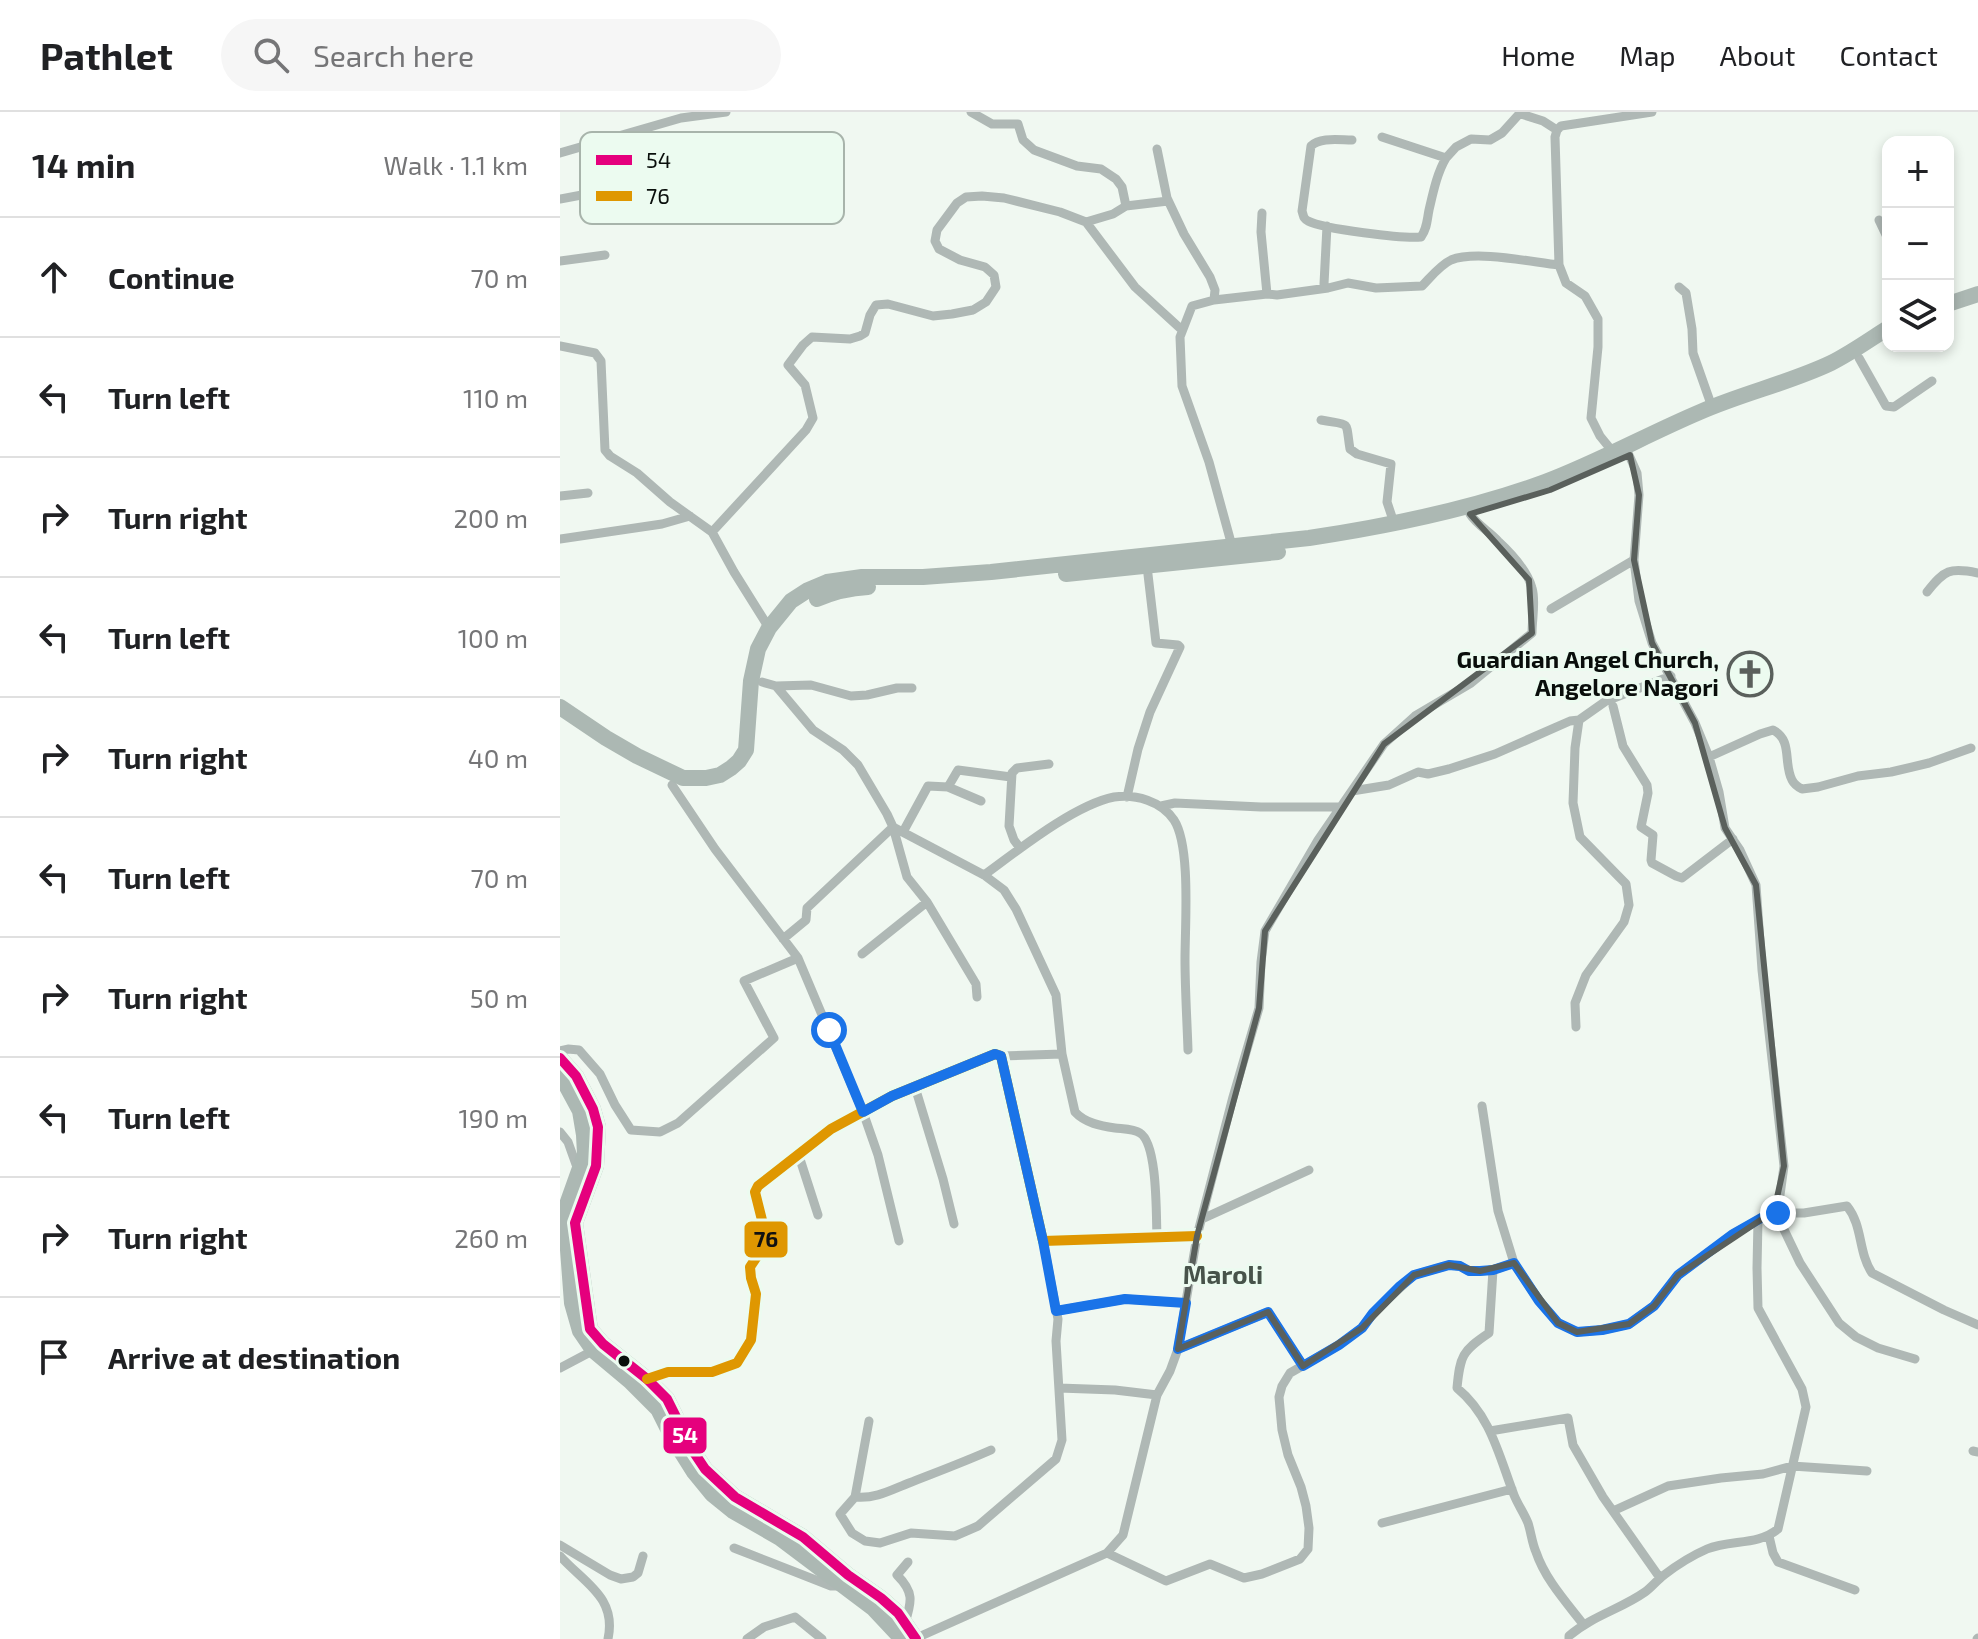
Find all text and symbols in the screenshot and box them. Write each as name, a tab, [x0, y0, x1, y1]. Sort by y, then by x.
search box	[221, 19, 781, 91]
text: Pathlet	[40, 32, 173, 78]
icon: search	[249, 33, 293, 77]
text: Search here	[313, 37, 474, 73]
text: Home	[1501, 38, 1575, 72]
text: Map	[1619, 38, 1676, 72]
text: About	[1720, 38, 1795, 72]
text: Contact	[1839, 38, 1938, 72]
legend	[580, 132, 844, 224]
map controls	[1882, 136, 1954, 352]
button: +	[1882, 136, 1954, 208]
text: 14 min	[32, 144, 135, 185]
text: 54	[646, 146, 671, 172]
text: Walk · 1.1 km	[384, 149, 528, 180]
text: 76	[646, 182, 670, 208]
button: −	[1882, 208, 1954, 280]
icon: ahead	[32, 255, 76, 299]
text: Continue	[108, 259, 235, 295]
text: 70 m	[470, 262, 528, 293]
button: layers	[1882, 280, 1954, 352]
icon: left	[32, 375, 76, 419]
text: Turn left	[108, 379, 230, 415]
text: 110 m	[463, 382, 528, 413]
icon: right	[32, 495, 76, 539]
text: Turn right	[108, 499, 248, 535]
text: 200 m	[453, 502, 528, 533]
icon: left	[32, 615, 76, 659]
text: Turn left	[108, 619, 230, 655]
text: 100 m	[458, 622, 528, 653]
place label: Guardian Angel Church, Angelore Nagori	[1457, 644, 1719, 701]
church icon: Guardian Angel Church, Angelore Nagori	[1726, 650, 1774, 698]
icon: right	[32, 735, 76, 779]
text: Turn right	[108, 739, 248, 775]
text: 40 m	[468, 742, 528, 773]
icon: left	[32, 855, 76, 899]
text: Turn left	[108, 859, 230, 895]
text: 70 m	[470, 862, 528, 893]
icon: right	[32, 975, 76, 1019]
text: Turn right	[108, 979, 248, 1015]
text: 50 m	[470, 982, 528, 1013]
route start	[811, 1012, 847, 1048]
icon: left	[32, 1095, 76, 1139]
text: Turn left	[108, 1099, 230, 1135]
text: 190 m	[459, 1102, 528, 1133]
route end	[1760, 1195, 1796, 1231]
icon: right	[32, 1215, 76, 1259]
text: Turn right	[108, 1219, 248, 1255]
line badge: 76	[743, 1220, 789, 1259]
text: 260 m	[454, 1222, 528, 1253]
text: 76	[754, 1225, 778, 1251]
district label: Maroli	[1183, 1258, 1263, 1289]
icon: arrive	[32, 1335, 76, 1379]
text: Arrive at destination	[108, 1339, 400, 1375]
unlabelled marker	[616, 1353, 632, 1369]
line badge: 54	[662, 1416, 708, 1455]
text: 54	[672, 1421, 698, 1447]

